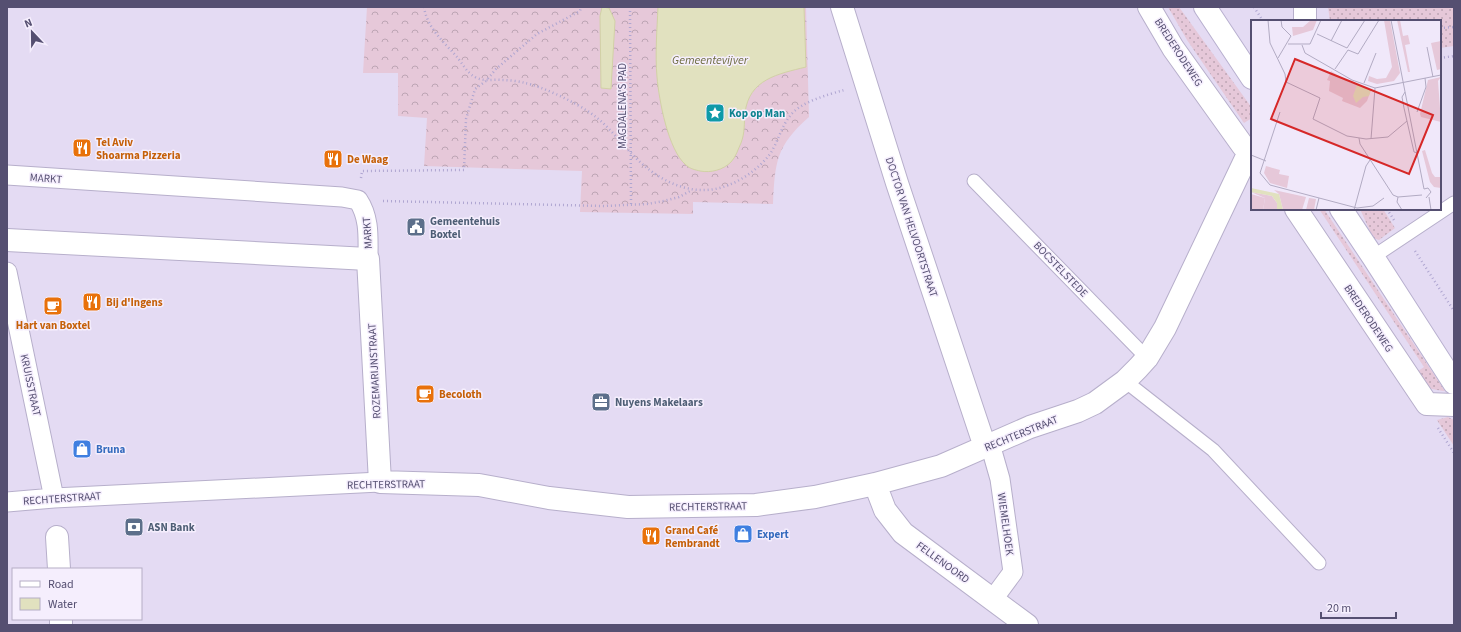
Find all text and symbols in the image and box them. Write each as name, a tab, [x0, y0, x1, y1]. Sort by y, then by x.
north arrow	[12, 12, 52, 52]
text: N	[22, 15, 35, 32]
street label: BREDERODEWEG	[1151, 15, 1206, 89]
inset map	[1251, 20, 1441, 210]
water label: Gemeentevijver	[672, 52, 749, 69]
street label: MAGDALENA'S PAD	[615, 63, 630, 149]
place icon: Kop op Man	[704, 102, 726, 124]
place label: Kop op Man	[729, 106, 785, 121]
place label: Tel Aviv Shoarma Pizzeria	[96, 135, 181, 163]
restaurant icon: Tel Aviv Shoarma Pizzeria	[71, 137, 93, 159]
restaurant icon: De Waag	[322, 148, 344, 170]
place label: De Waag	[347, 152, 388, 167]
street label: DOCTOR VAN HELVOORTSTRAAT	[882, 155, 941, 299]
street label: MARKT	[29, 170, 63, 187]
place label: Gemeentehuis Boxtel	[430, 214, 500, 242]
street label: MARKT	[359, 216, 376, 250]
public building icon: Gemeentehuis Boxtel	[405, 216, 427, 238]
street label: BOCSTELSTEDE	[1030, 238, 1091, 301]
street label: BREDERODEWEG	[1340, 282, 1397, 355]
restaurant icon: Bij d'Ingens	[81, 291, 103, 313]
cafe icon: Hart van Boxtel	[42, 295, 64, 317]
place label: Bij d'Ingens	[106, 295, 163, 310]
place label: Hart van Boxtel	[16, 318, 91, 333]
street label: ROZEMARIJNSTRAAT	[365, 323, 384, 419]
street label: KRUISSTRAAT	[17, 353, 44, 418]
cafe icon: Becoloth	[414, 383, 436, 405]
place label: Becoloth	[439, 387, 482, 402]
office icon: Nuyens Makelaars	[590, 391, 612, 413]
place label: Nuyens Makelaars	[615, 395, 703, 410]
street label: RECHTERSTRAAT	[982, 412, 1060, 455]
shop icon: Bruna	[71, 438, 93, 460]
place label: Bruna	[96, 442, 126, 457]
street label: RECHTERSTRAAT	[347, 476, 425, 493]
street label: RECHTERSTRAAT	[22, 488, 102, 509]
street label: WIEMELHOEK	[994, 492, 1017, 557]
street label: RECHTERSTRAAT	[669, 498, 747, 515]
bank icon: ASN Bank	[123, 516, 145, 538]
place label: ASN Bank	[147, 520, 195, 535]
place label: Grand Café Rembrandt	[665, 523, 721, 551]
shop icon: Expert	[732, 523, 754, 545]
restaurant icon: Grand Café Rembrandt	[640, 525, 662, 547]
place label: Expert	[757, 527, 790, 542]
street label: FELLENOORD	[913, 538, 973, 587]
legend	[12, 568, 142, 620]
text: Road	[48, 576, 74, 593]
scale bar	[1321, 594, 1396, 620]
text: Water	[48, 596, 78, 613]
text: 20 m	[1327, 600, 1351, 617]

